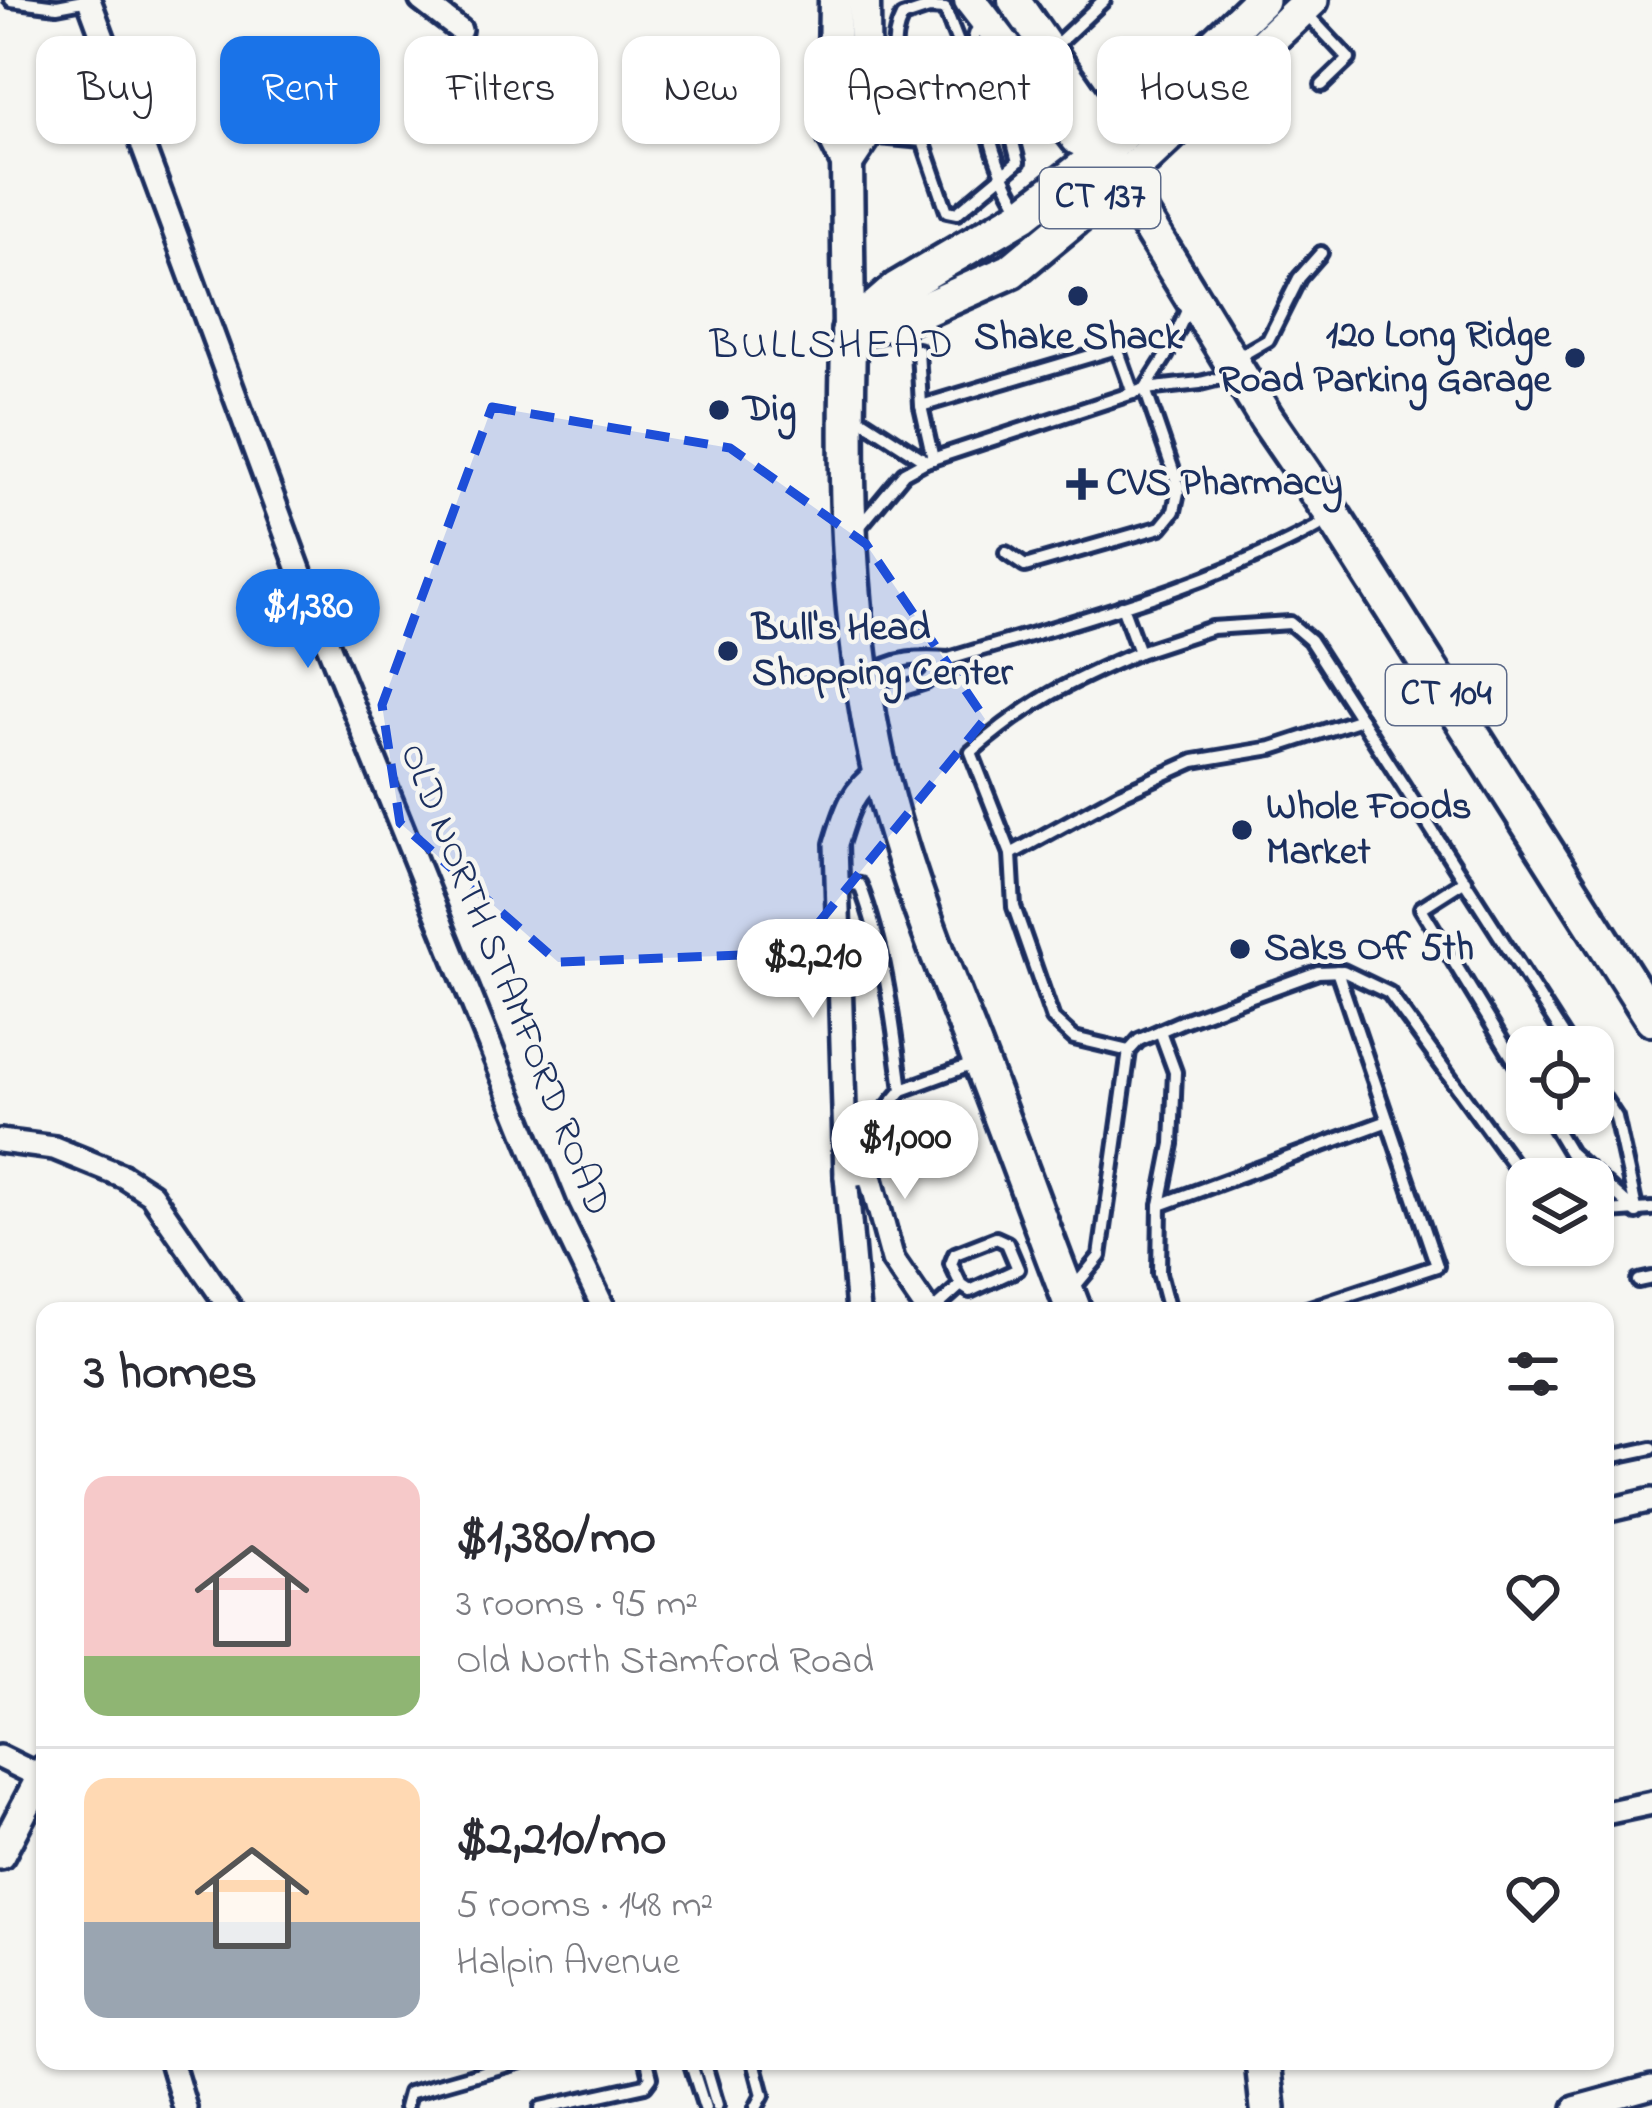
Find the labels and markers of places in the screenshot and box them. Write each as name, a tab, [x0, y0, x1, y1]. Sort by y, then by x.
marker: Shake Shack	[1065, 283, 1091, 309]
place label: 120 Long Ridge Road Parking Garage	[1219, 308, 1553, 411]
place label: Shake Shack	[974, 310, 1183, 367]
marker: 120 Long Ridge Road Parking Garage	[1562, 345, 1588, 371]
place label: Dig	[741, 382, 796, 440]
marker: Dig	[706, 397, 732, 423]
place label: CVS Pharmacy	[1106, 456, 1343, 513]
marker: CVS Pharmacy	[1069, 471, 1095, 497]
pin: $1,380	[210, 569, 406, 671]
place label: Bull's Head Shopping Center	[750, 601, 1014, 704]
marker: Bull's Head Shopping Center	[715, 638, 741, 664]
place label: Whole Foods Market	[1266, 780, 1472, 882]
marker: Whole Foods Market	[1229, 817, 1255, 843]
pin: $2,210	[715, 919, 911, 1021]
place label: Saks Off 5th	[1264, 921, 1474, 978]
marker: Saks Off 5th	[1227, 936, 1253, 962]
pin: $1,000	[807, 1100, 1003, 1202]

